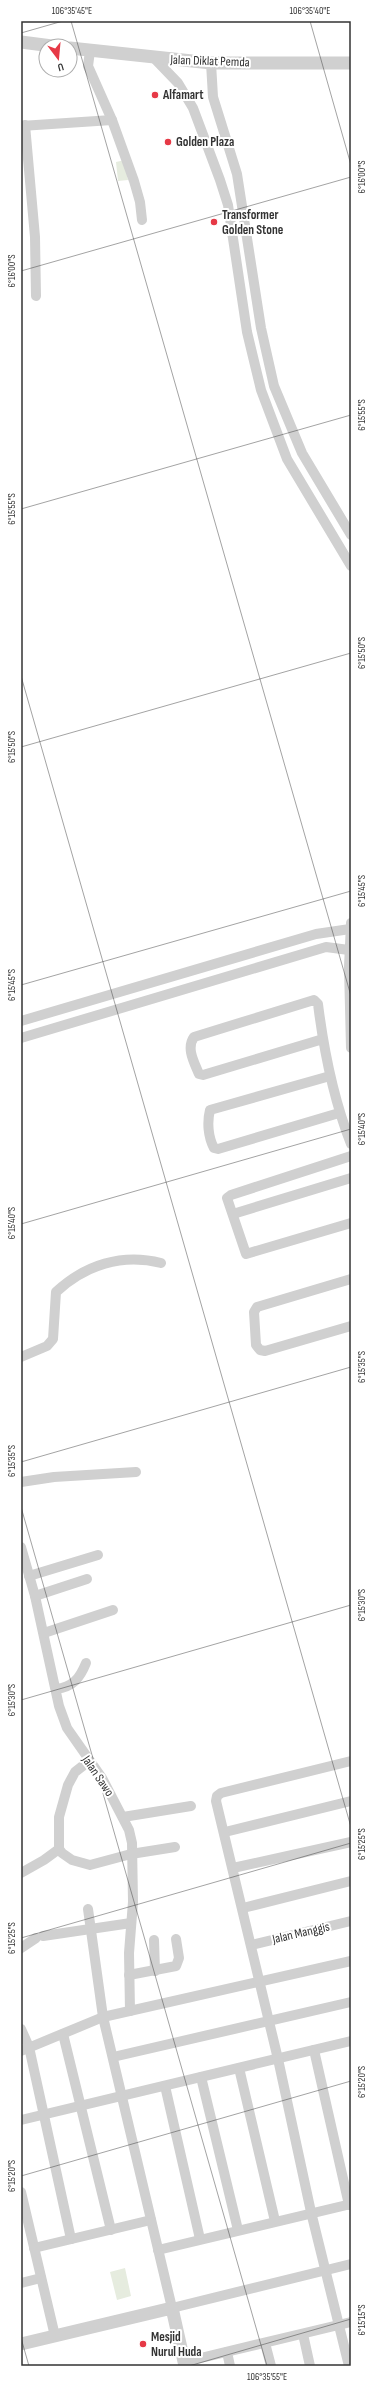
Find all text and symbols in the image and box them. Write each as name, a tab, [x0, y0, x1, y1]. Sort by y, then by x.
text: 106°35'45"E	[52, 5, 92, 17]
text: 106°35'40"E	[290, 5, 330, 17]
north arrow	[38, 38, 78, 78]
street label: Jalan Diklat Pemda	[169, 52, 250, 70]
text: U	[56, 60, 65, 74]
place label: Alfamart	[162, 87, 204, 103]
marker: Alfamart	[150, 90, 160, 100]
place label: Golden Plaza	[176, 134, 234, 150]
marker: Golden Plaza	[163, 137, 173, 147]
text: 6°16'00"S	[356, 161, 368, 193]
place label: Transformer Golden Stone	[222, 207, 284, 238]
marker: Transformer Golden Stone	[209, 217, 219, 227]
text: 6°16'00"S	[6, 255, 18, 287]
text: 6°15'55"S	[356, 399, 368, 431]
text: 6°15'55"S	[6, 493, 18, 525]
text: 6°15'50"S	[356, 637, 368, 669]
text: 6°15'50"S	[6, 731, 18, 763]
text: 6°15'45"S	[356, 875, 368, 907]
text: 6°15'45"S	[6, 969, 18, 1001]
text: 6°15'40"S	[356, 1113, 368, 1145]
text: 6°15'40"S	[6, 1207, 18, 1239]
text: 6°15'35"S	[356, 1351, 368, 1383]
text: 6°15'35"S	[6, 1445, 18, 1477]
text: 6°15'30"S	[356, 1589, 368, 1621]
text: 6°15'30"S	[6, 1684, 18, 1716]
street label: Jalan Sawo	[78, 1752, 117, 1799]
text: 6°15'25"S	[356, 1828, 368, 1860]
street label: Jalan Manggis	[270, 1919, 332, 1948]
text: 6°15'25"S	[6, 1922, 18, 1954]
text: 6°15'20"S	[356, 2066, 368, 2098]
text: 6°15'20"S	[6, 2160, 18, 2192]
text: 6°15'15"S	[356, 2304, 368, 2336]
place label: Mesjid Nurul Huda	[151, 2329, 202, 2360]
marker: Mesjid Nurul Huda	[138, 2339, 148, 2349]
text: 106°35'55"E	[247, 2371, 287, 2383]

